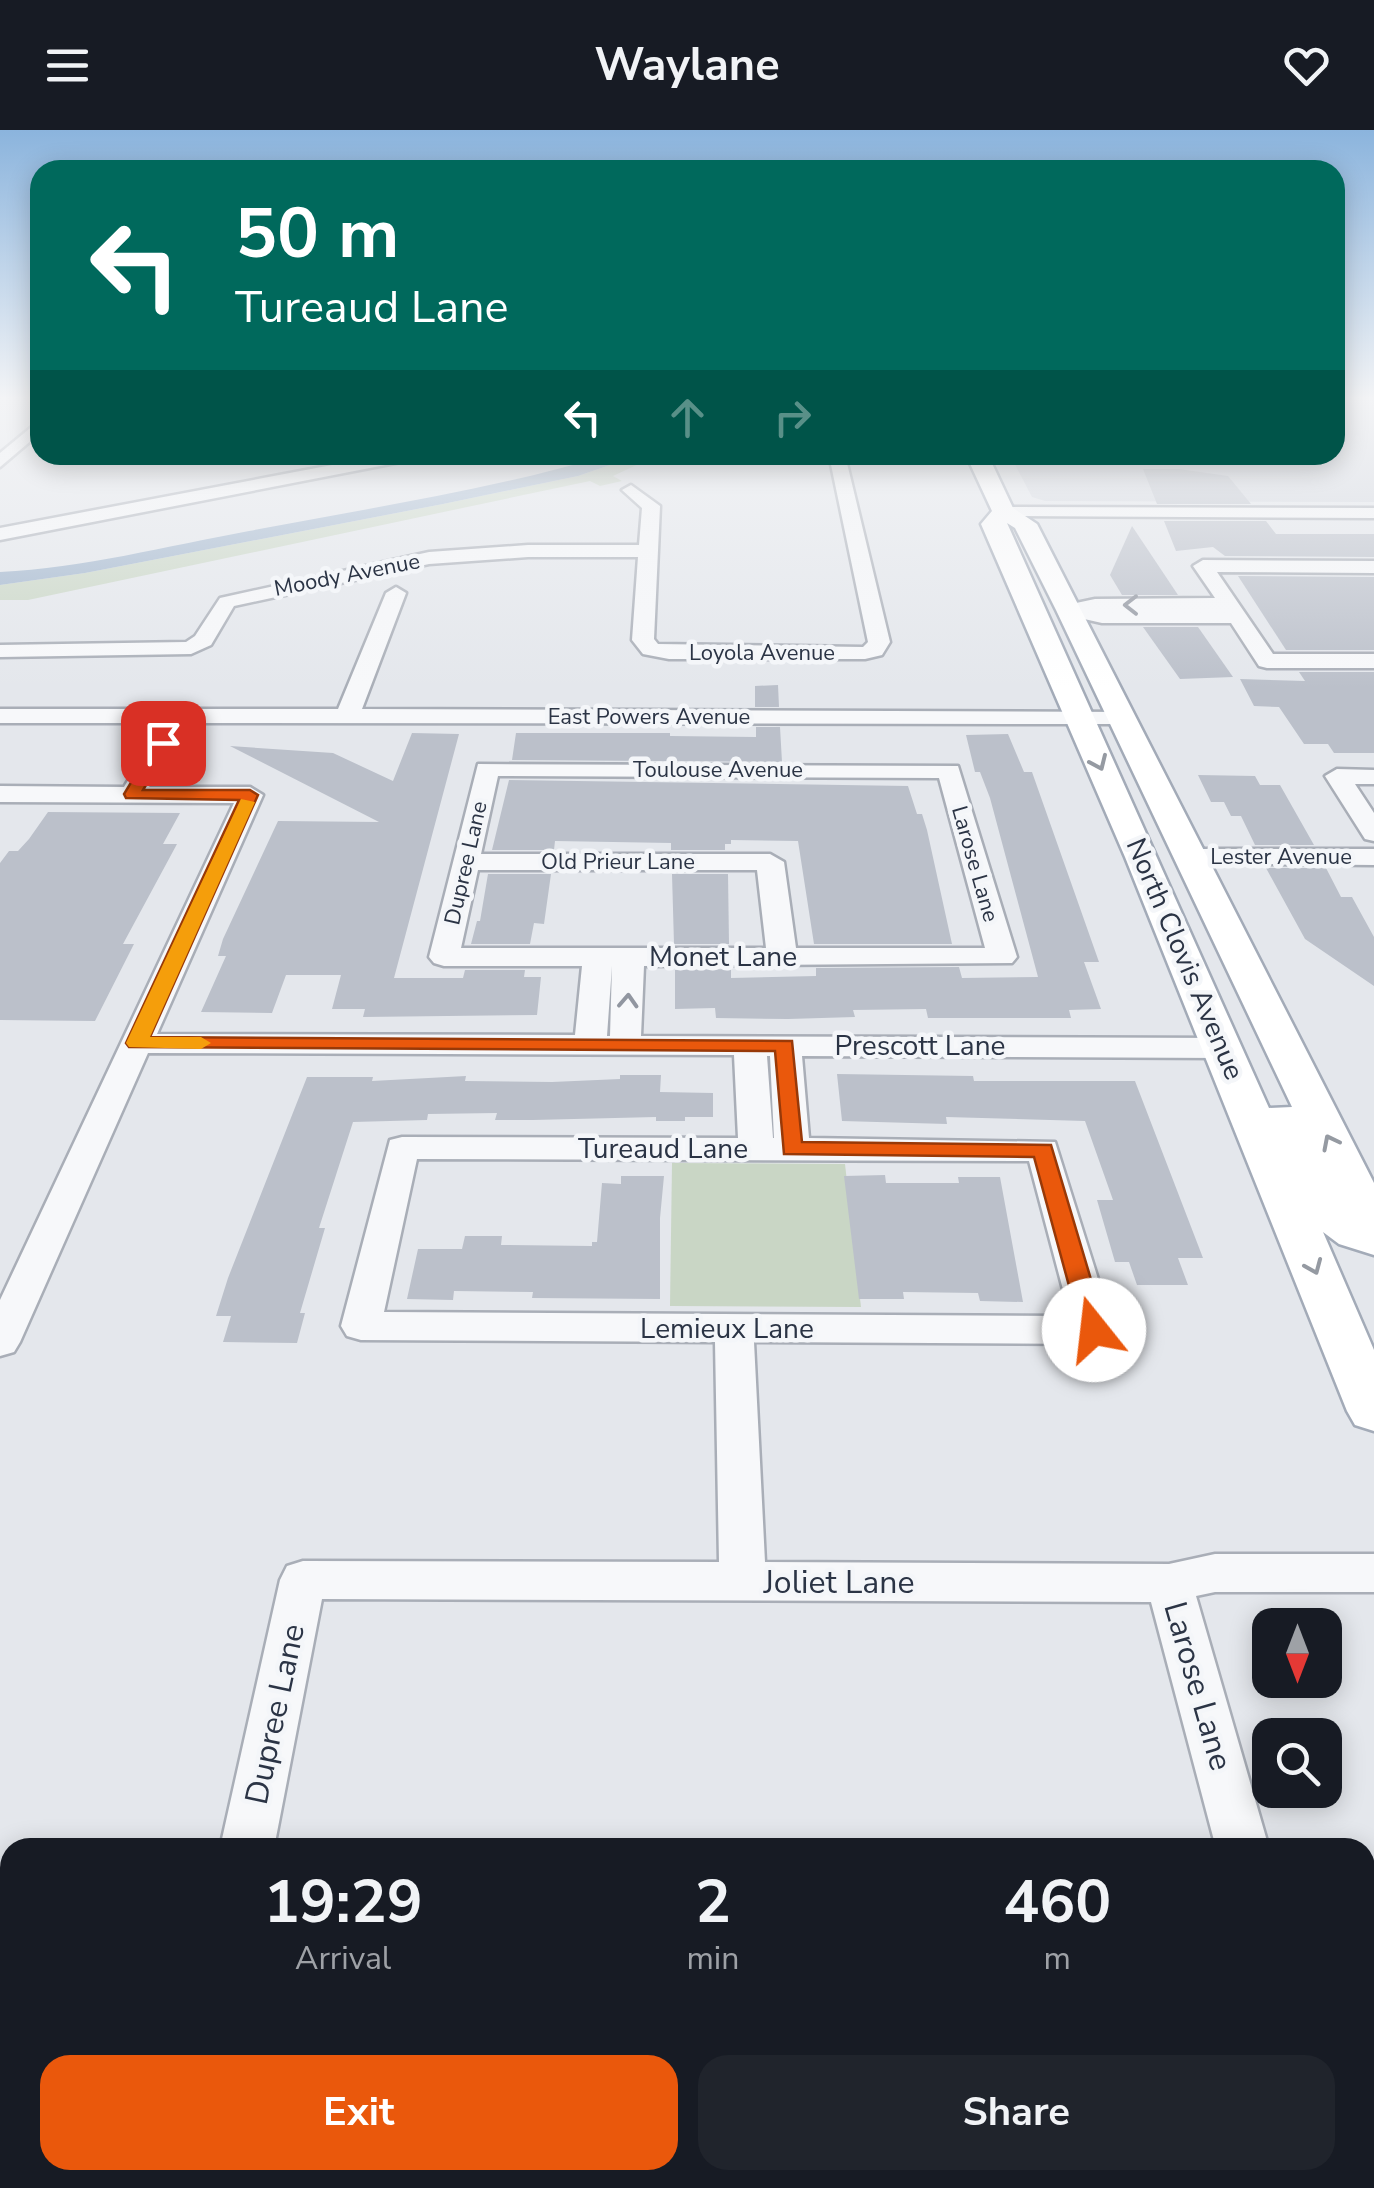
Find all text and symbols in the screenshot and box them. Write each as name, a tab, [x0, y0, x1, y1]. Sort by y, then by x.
text: Waylane	[594, 35, 780, 96]
icon: menu	[40, 38, 95, 93]
icon: heart	[1279, 38, 1334, 93]
text: 50 m	[235, 186, 399, 282]
icon: left	[70, 200, 200, 330]
text: Tureaud Lane	[235, 277, 509, 338]
icon: left	[555, 390, 610, 445]
icon: ahead	[660, 390, 715, 445]
icon: right	[765, 390, 820, 445]
street label: Moody Avenue	[272, 546, 422, 604]
one-way arrow	[1123, 594, 1139, 615]
street label: Loyola Avenue	[689, 638, 835, 668]
pin	[121, 701, 206, 786]
street label: East Powers Avenue	[548, 702, 750, 732]
icon: arrive	[136, 716, 191, 771]
one-way arrow	[1087, 753, 1107, 771]
street label: Toulouse Avenue	[633, 755, 803, 785]
street label: Dupree Lane	[437, 798, 495, 928]
street label: Larose Lane	[944, 803, 1006, 925]
street label: North Clovis Avenue	[1117, 832, 1253, 1086]
street label: Lester Avenue	[1210, 842, 1352, 872]
street label: Old Prieur Lane	[541, 847, 695, 877]
street label: Monet Lane	[649, 938, 797, 976]
one-way arrow	[617, 992, 638, 1008]
street label: Prescott Lane	[834, 1027, 1006, 1065]
street label: Tureaud Lane	[578, 1130, 748, 1168]
one-way arrow	[1323, 1135, 1343, 1153]
one-way arrow	[1303, 1257, 1323, 1275]
position arrow	[1042, 1278, 1146, 1382]
street label: Lemieux Lane	[640, 1310, 814, 1348]
street label: Joliet Lane	[762, 1561, 915, 1604]
street label: Larose Lane	[1153, 1597, 1243, 1775]
north arrow	[1252, 1608, 1342, 1698]
map controls	[1252, 1608, 1342, 1808]
street label: Dupree Lane	[235, 1620, 315, 1808]
button: search	[1252, 1718, 1342, 1808]
text: 19:29	[264, 1861, 423, 1943]
text: 2	[695, 1861, 731, 1943]
text: 460	[1003, 1861, 1111, 1943]
text: Arrival	[295, 1937, 391, 1980]
text: min	[686, 1937, 739, 1980]
text: m	[1043, 1937, 1071, 1980]
button: Exit	[40, 2055, 678, 2170]
button: Share	[698, 2055, 1335, 2170]

